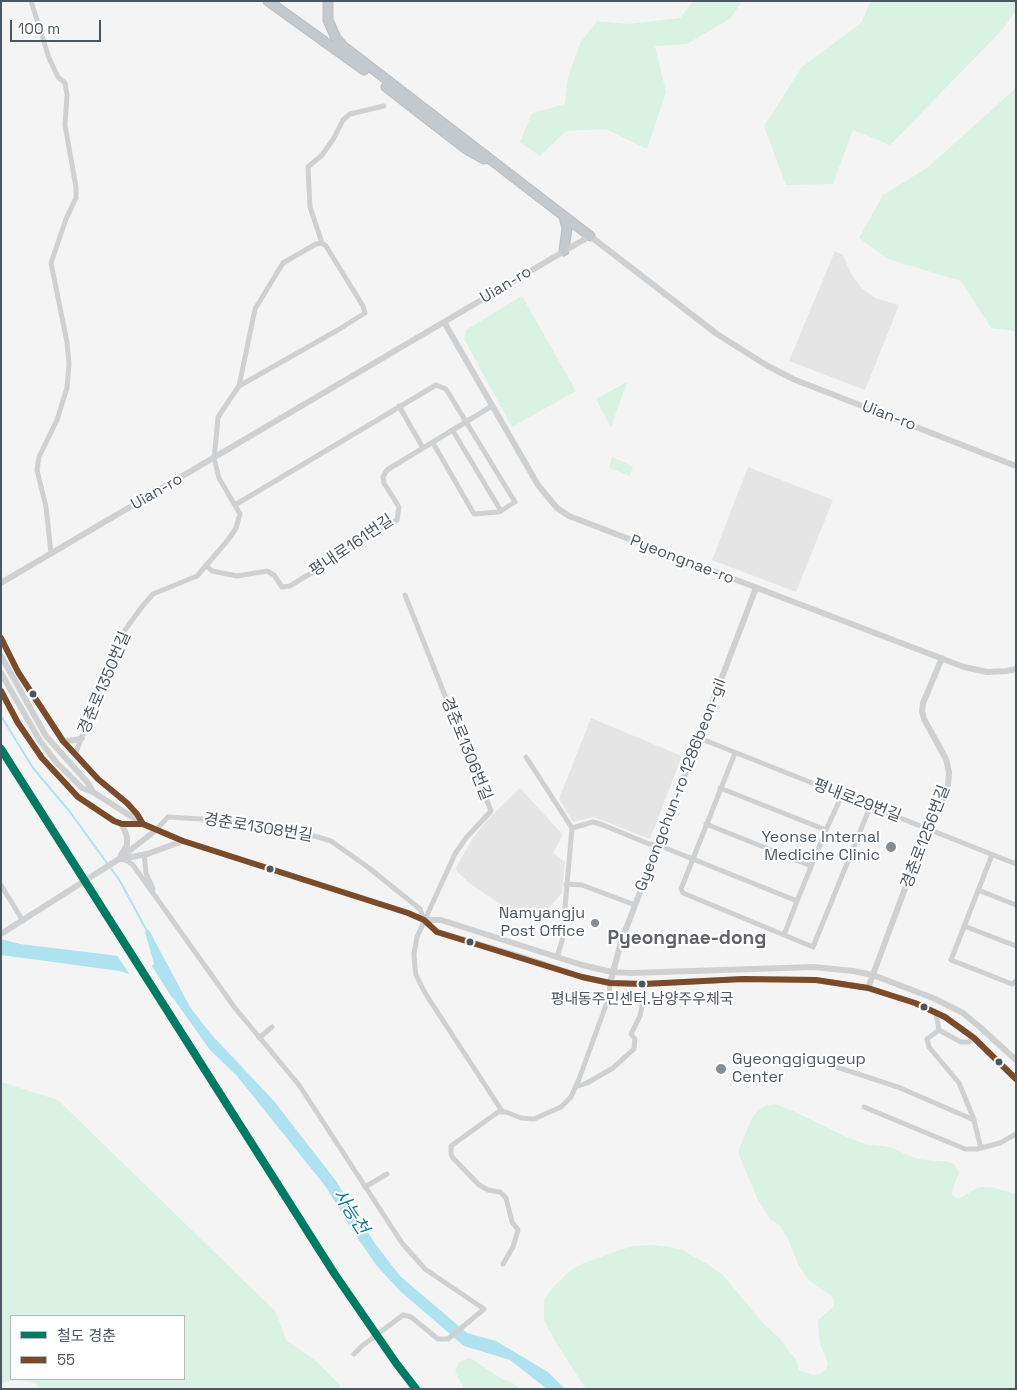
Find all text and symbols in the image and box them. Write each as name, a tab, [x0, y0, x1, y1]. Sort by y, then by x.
scale bar	[12, 10, 104, 42]
text: 100 m	[18, 19, 60, 38]
street label: Uian-ro	[477, 262, 535, 308]
street label: Uian-ro	[859, 397, 919, 435]
street label: Uian-ro	[128, 470, 186, 514]
street label: 평내로161번길	[307, 511, 397, 581]
street label: Pyeongnae-ro	[627, 531, 737, 589]
street label: 경춘로1350번길	[75, 629, 135, 737]
street label: Gyeongchun-ro 1286beon-gil	[631, 676, 731, 894]
unlabelled marker	[28, 689, 38, 699]
street label: 경춘로1306번길	[436, 694, 496, 804]
street label: 평내로29번길	[810, 775, 904, 827]
street label: 경춘로1256번길	[897, 783, 955, 891]
street label: 경춘로1308번길	[202, 810, 314, 846]
place label: Yeonse Internal Medicine Clinic	[761, 828, 880, 866]
marker: Yeonse Internal Medicine Clinic	[884, 840, 898, 854]
unlabelled marker	[265, 864, 275, 874]
place label: Namyangju Post Office	[499, 904, 585, 942]
marker: Namyangju Post Office	[589, 917, 601, 929]
district label: Pyeongnae-dong	[608, 928, 766, 950]
unlabelled marker	[465, 937, 475, 947]
marker: 평내동주민센터.남양주우체국	[637, 979, 647, 989]
place label: 평내동주민센터.남양주우체국	[550, 991, 734, 1009]
unlabelled marker	[919, 1002, 929, 1012]
place label: Gyeonggigugeup Center	[732, 1050, 866, 1088]
unlabelled marker	[994, 1057, 1004, 1067]
marker: Gyeonggigugeup Center	[714, 1062, 728, 1076]
water label: 사능천	[327, 1185, 373, 1239]
legend	[10, 1315, 185, 1380]
text: 철도 경춘	[57, 1326, 116, 1345]
text: 55	[57, 1350, 75, 1369]

